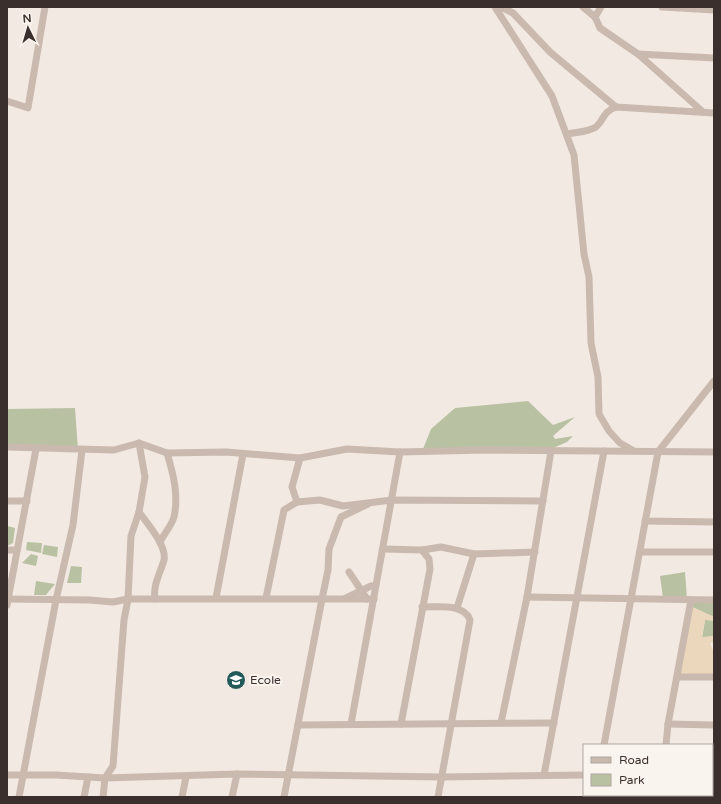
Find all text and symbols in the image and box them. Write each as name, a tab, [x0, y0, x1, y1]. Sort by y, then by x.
north arrow	[8, 8, 48, 48]
text: N	[22, 12, 32, 25]
school or university icon: Ecole	[225, 669, 247, 691]
place label: Ecole	[250, 673, 281, 687]
legend	[583, 744, 713, 796]
text: Road	[619, 753, 649, 767]
text: Park	[619, 773, 645, 787]

